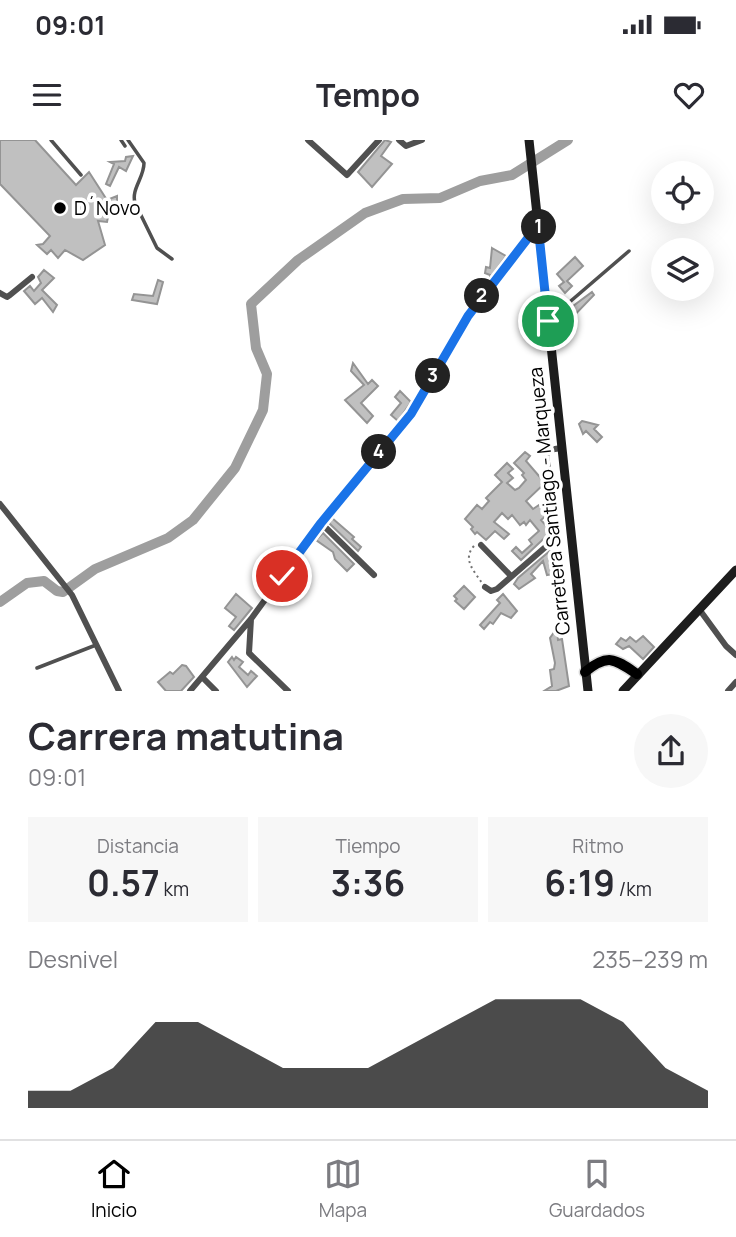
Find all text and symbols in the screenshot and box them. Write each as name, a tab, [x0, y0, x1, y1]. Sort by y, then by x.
text: 09:01	[35, 7, 106, 43]
text: Tempo	[316, 73, 420, 117]
icon: menu	[28, 76, 66, 114]
icon: heart	[670, 76, 708, 114]
map controls	[651, 161, 714, 301]
button: locate	[651, 161, 714, 224]
place label: D´Novo	[74, 195, 140, 221]
marker: D´Novo	[52, 200, 68, 216]
pin: 1	[522, 210, 556, 244]
text: 1	[534, 213, 543, 239]
button: layers	[651, 238, 714, 301]
pin: 2	[464, 278, 500, 314]
text: 2	[476, 282, 487, 308]
pin	[518, 291, 578, 351]
icon: arrive	[529, 302, 567, 340]
pin: 3	[416, 358, 450, 394]
text: 3	[427, 362, 438, 388]
street label: Carretera Santiago - Marqueza	[522, 366, 576, 636]
pin: 4	[362, 434, 396, 470]
text: 4	[373, 438, 384, 464]
pin	[252, 546, 312, 606]
icon: check	[263, 557, 301, 595]
text: Carrera matutina	[28, 709, 344, 761]
button: share	[634, 714, 708, 788]
text: 09:01	[28, 761, 86, 793]
text: Distancia	[97, 833, 179, 859]
text: Tiempo	[335, 833, 401, 859]
text: Ritmo	[572, 833, 624, 859]
text: 0.57	[87, 859, 160, 907]
text: 3:36	[331, 859, 405, 907]
text: 6:19	[544, 859, 615, 907]
text: km	[160, 876, 189, 902]
text: /km	[615, 876, 652, 902]
text: Desnivel	[28, 943, 118, 975]
text: 235–239 m	[592, 943, 708, 975]
tab: Inicio	[91, 1155, 137, 1223]
tab: Mapa	[319, 1155, 367, 1223]
tab: Guardados	[549, 1155, 645, 1223]

